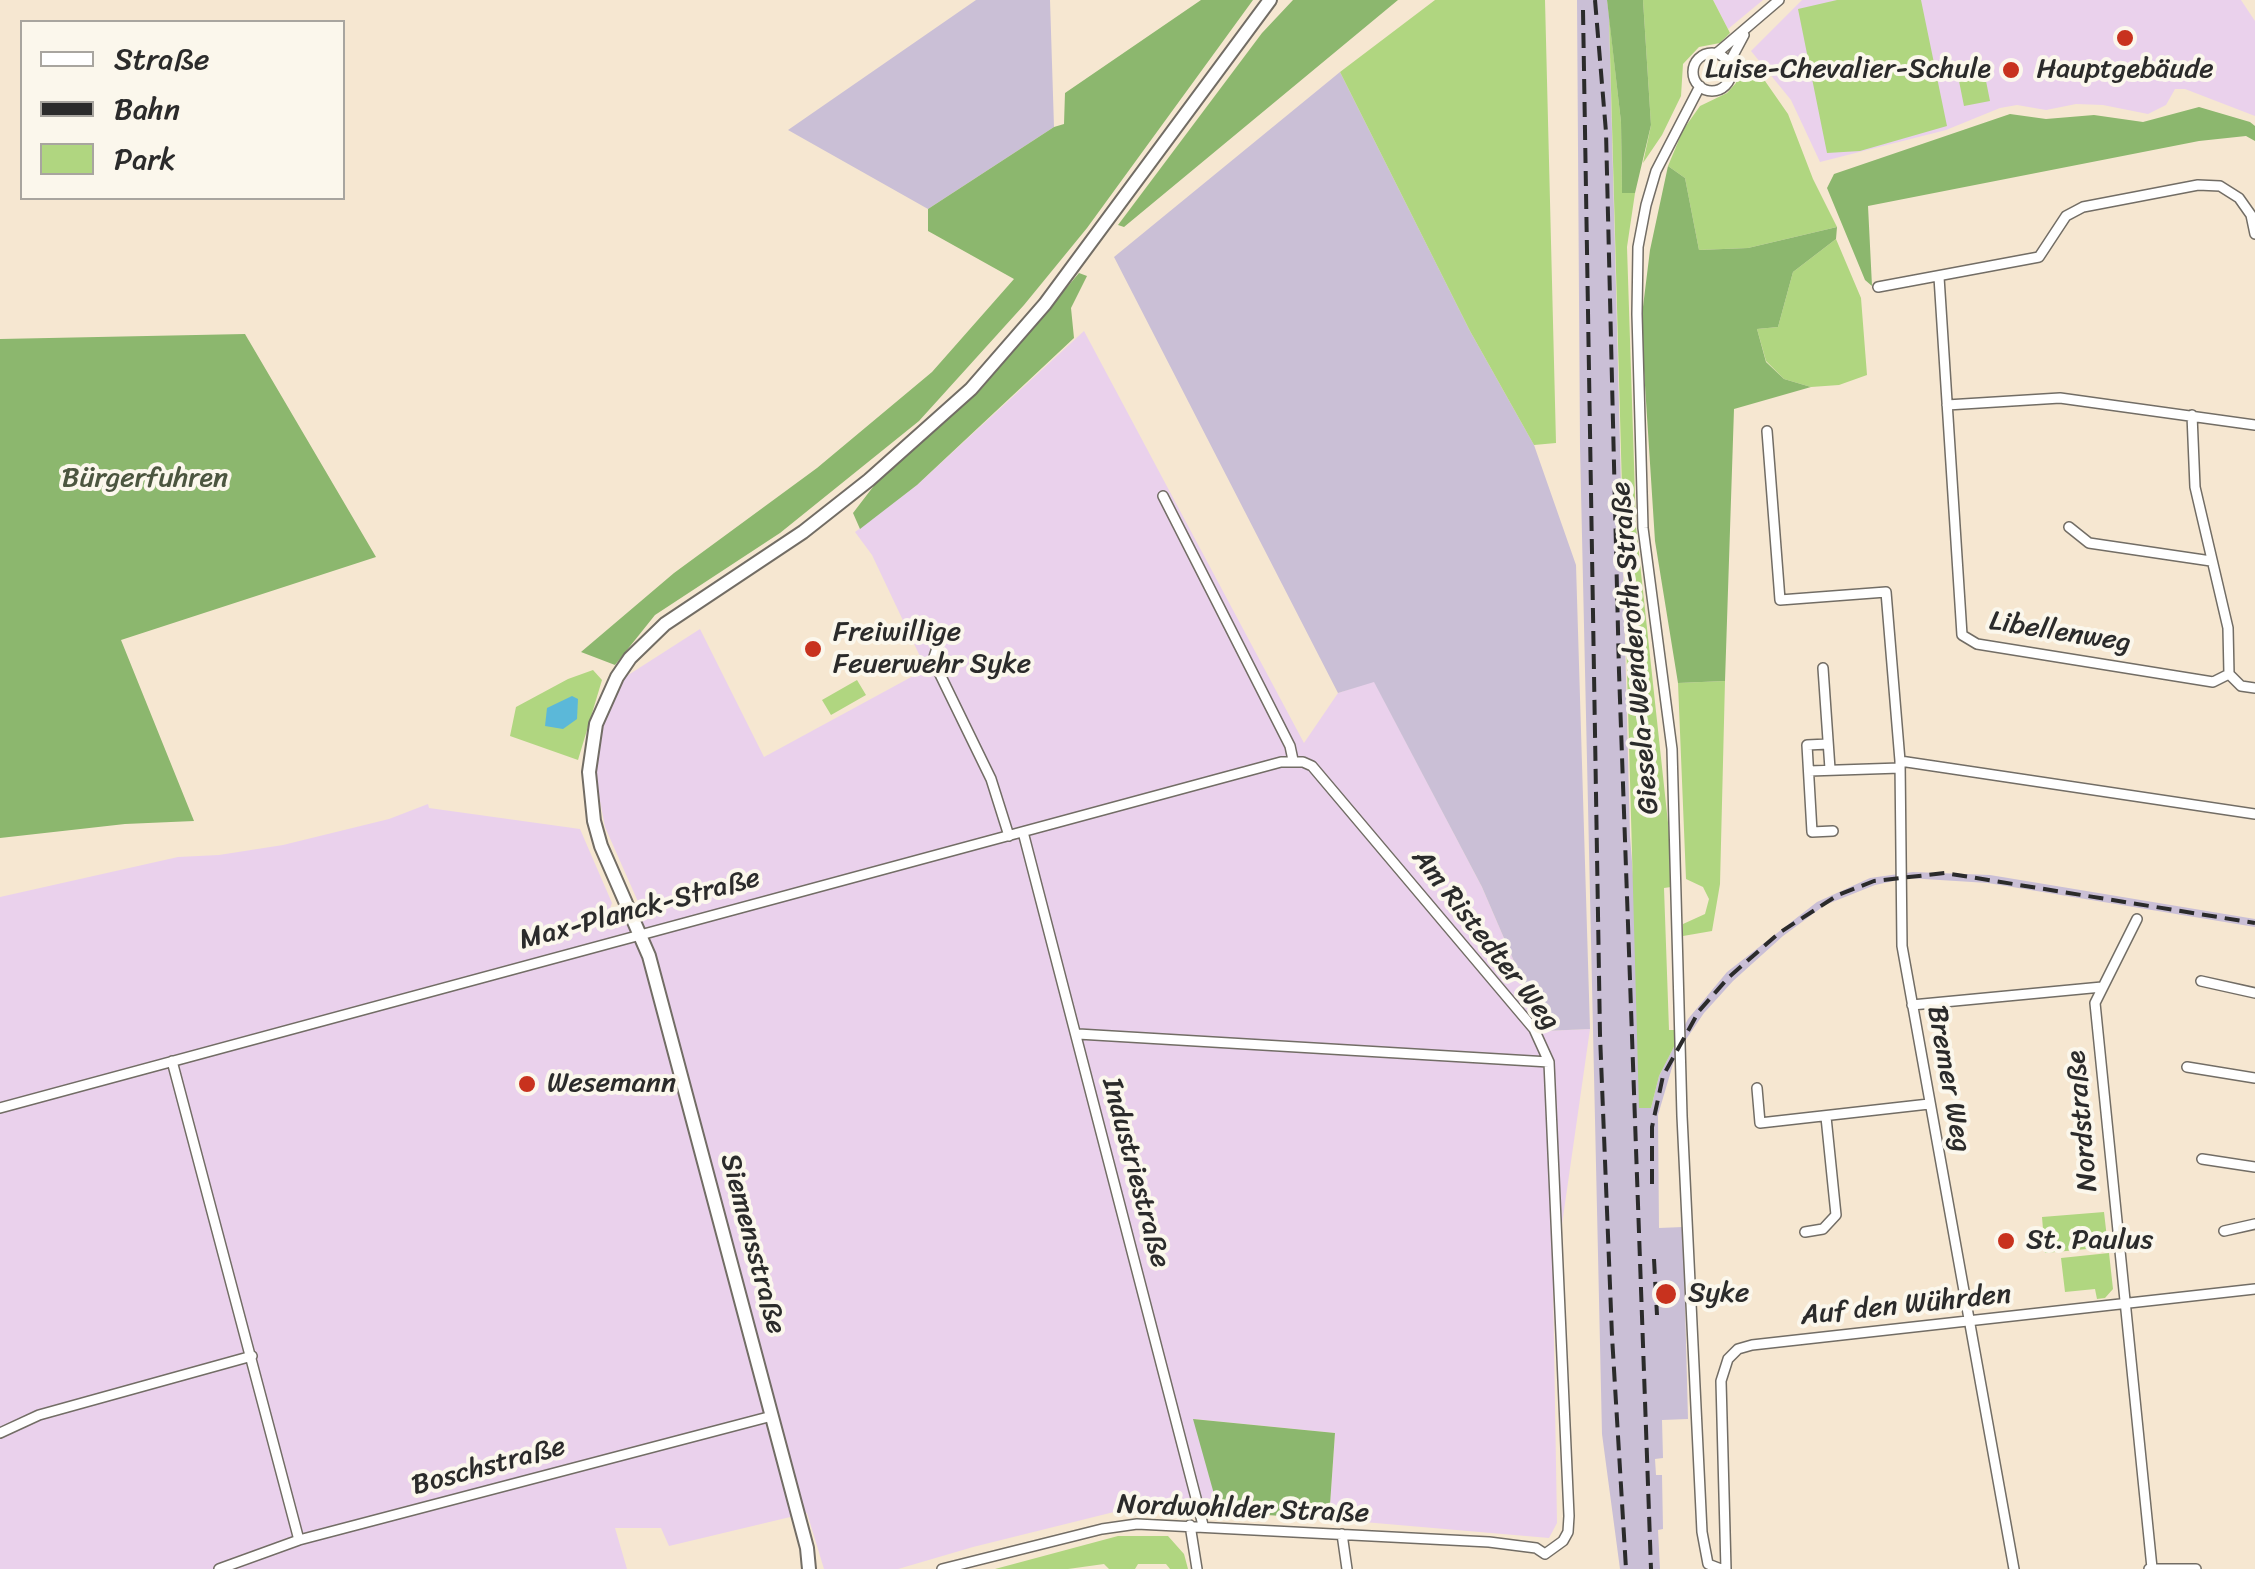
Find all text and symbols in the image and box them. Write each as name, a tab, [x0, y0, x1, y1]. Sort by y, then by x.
legend	[20, 20, 345, 200]
marker: Hauptgebäude	[2114, 27, 2136, 49]
text: Straße	[114, 32, 209, 86]
place label: Luise-Chevalier-Schule	[1705, 53, 1991, 87]
place label: Hauptgebäude	[2036, 53, 2214, 87]
marker: Luise-Chevalier-Schule	[2000, 59, 2022, 81]
text: Bahn	[114, 82, 180, 136]
text: Park	[114, 132, 176, 186]
park label: Bürgerfuhren	[62, 462, 228, 496]
street label: Giesela-Wenderoth-Straße	[1605, 480, 1667, 816]
street label: Libellenweg	[1987, 605, 2133, 661]
place label: Freiwillige Feuerwehr Syke	[833, 616, 1031, 682]
marker: Freiwillige Feuerwehr Syke	[802, 638, 824, 660]
street label: Am Ristedter Weg	[1404, 843, 1566, 1037]
street label: Max-Planck-Straße	[516, 862, 764, 958]
street label: Bremer Weg	[1919, 1003, 1977, 1155]
street label: Nordstraße	[2060, 1049, 2106, 1193]
place label: Wesemann	[547, 1067, 676, 1101]
marker: Wesemann	[516, 1073, 538, 1095]
street label: Industriestraße	[1093, 1074, 1177, 1272]
street label: Siemensstraße	[712, 1150, 792, 1338]
place label: St. Paulus	[2026, 1224, 2153, 1258]
marker: St. Paulus	[1995, 1230, 2017, 1252]
place label: Syke	[1688, 1277, 1749, 1311]
street label: Auf den Wührden	[1799, 1278, 2013, 1334]
marker: Syke	[1653, 1281, 1679, 1307]
street label: Boschstraße	[408, 1430, 570, 1504]
street label: Nordwohlder Straße	[1116, 1489, 1370, 1531]

